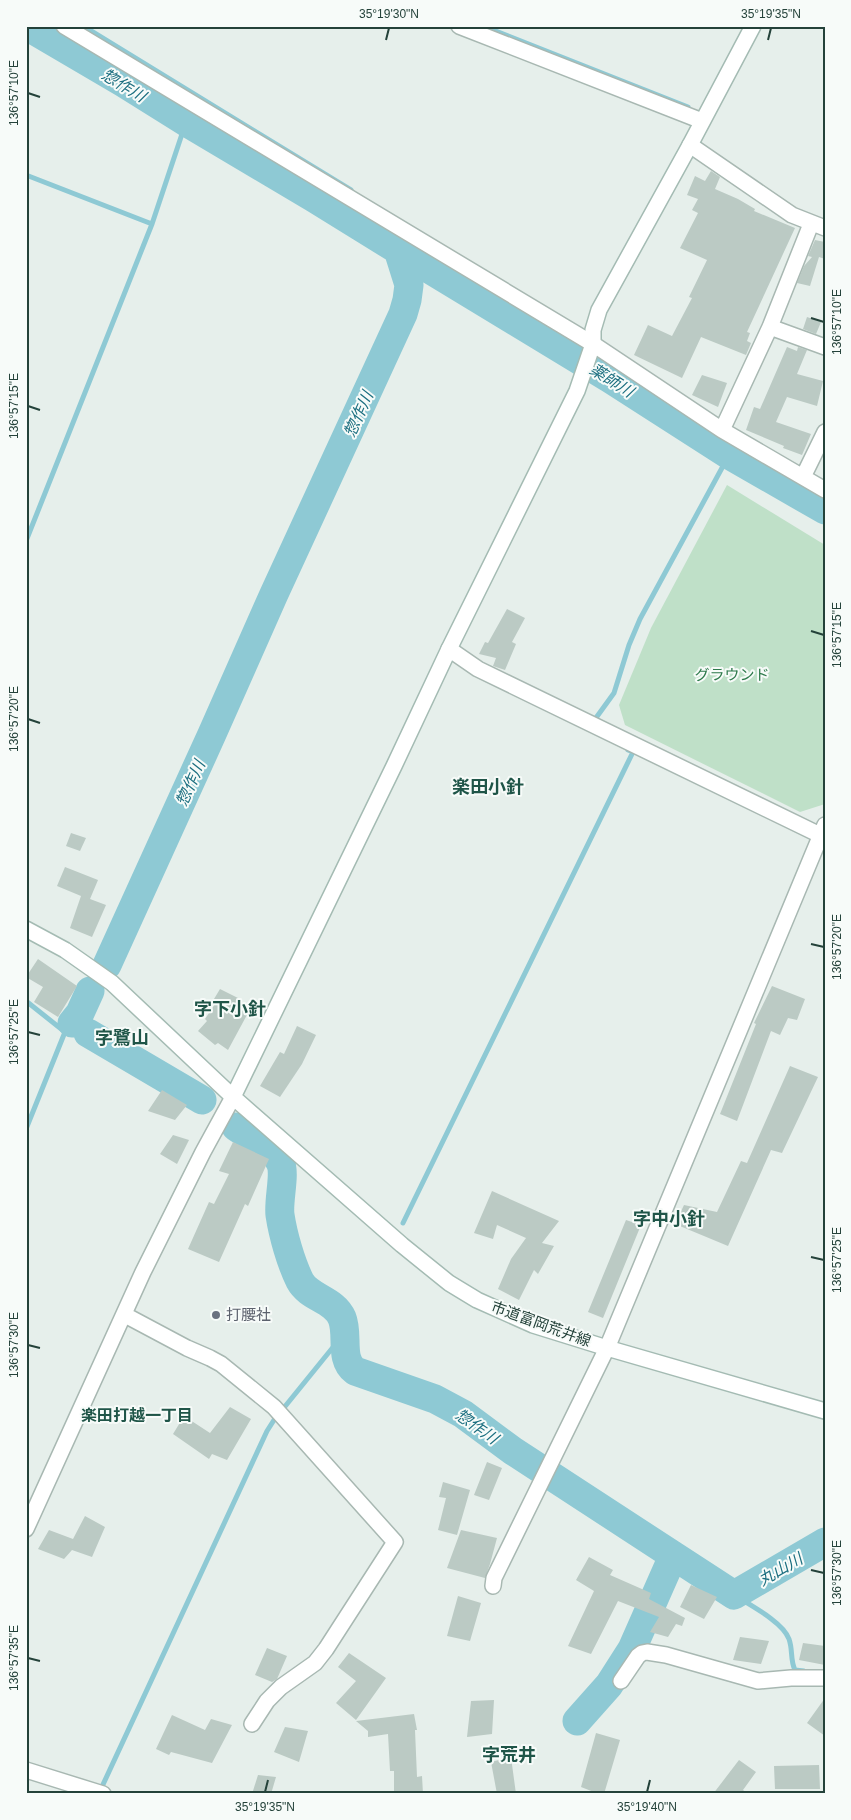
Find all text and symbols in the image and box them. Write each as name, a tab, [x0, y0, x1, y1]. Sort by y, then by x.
text: 35°19'30"N	[359, 7, 419, 21]
text: 35°19'35"N	[741, 7, 801, 21]
text: 136°57'10"E	[7, 60, 21, 126]
water label: 惣作川	[99, 66, 150, 106]
text: 136°57'10"E	[830, 289, 844, 355]
water label: 薬師川	[587, 360, 638, 401]
text: 136°57'15"E	[7, 373, 21, 439]
water label: 惣作川	[341, 387, 377, 440]
text: 136°57'15"E	[830, 602, 844, 668]
park label: グラウンド	[694, 666, 770, 683]
text: 136°57'20"E	[7, 686, 21, 752]
water label: 惣作川	[173, 756, 209, 809]
district label: 楽田小針	[452, 777, 524, 797]
text: 136°57'20"E	[830, 914, 844, 980]
text: 136°57'25"E	[7, 999, 21, 1065]
district label: 字下小針	[194, 999, 266, 1019]
district label: 字鷺山	[95, 1028, 149, 1048]
district label: 字中小針	[633, 1209, 705, 1229]
text: 136°57'25"E	[830, 1227, 844, 1293]
street label: 市道富岡荒井線	[489, 1298, 593, 1349]
place label: 打腰社	[226, 1306, 271, 1323]
marker: 打腰社	[210, 1309, 222, 1321]
text: 136°57'30"E	[7, 1312, 21, 1378]
district label: 楽田打越一丁目	[81, 1406, 193, 1424]
water label: 惣作川	[452, 1406, 503, 1448]
text: 136°57'30"E	[830, 1540, 844, 1606]
water label: 丸山川	[755, 1549, 807, 1589]
text: 136°57'35"E	[7, 1625, 21, 1691]
district label: 字荒井	[482, 1745, 536, 1765]
text: 35°19'35"N	[235, 1800, 295, 1814]
text: 35°19'40"N	[617, 1800, 677, 1814]

